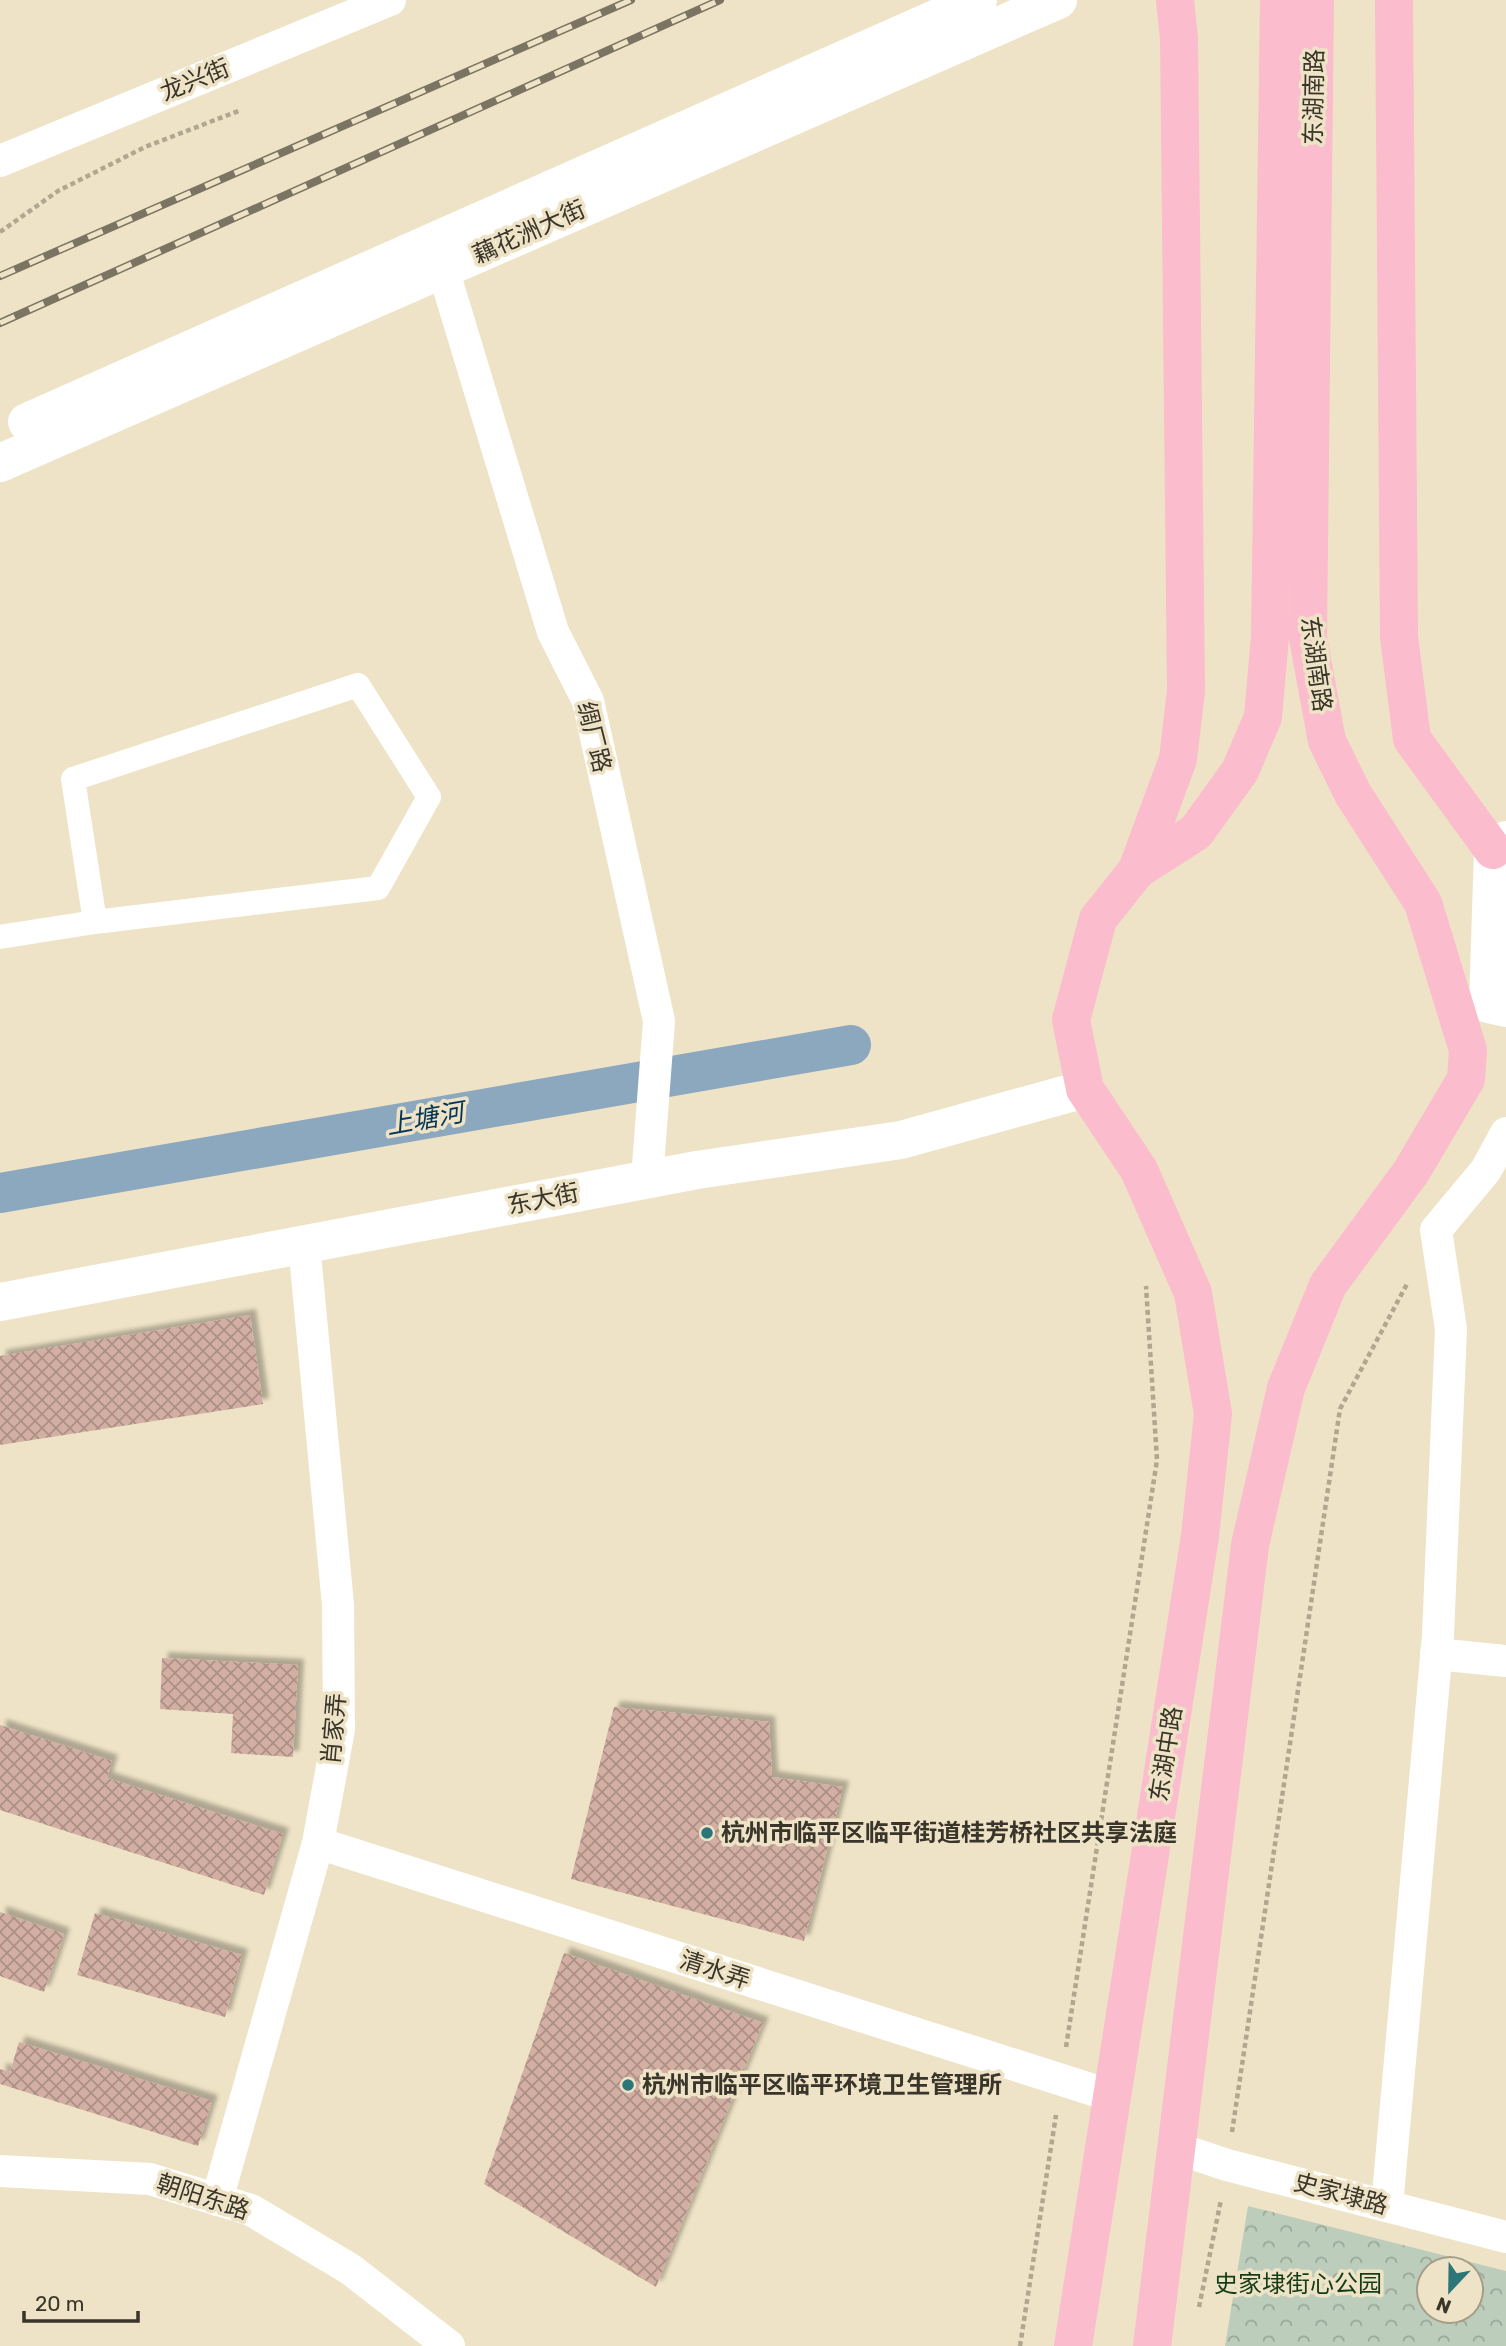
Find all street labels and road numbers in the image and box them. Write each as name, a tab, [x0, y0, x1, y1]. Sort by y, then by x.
street label: 东湖南路	[1299, 49, 1329, 145]
street label: 龙兴街	[156, 54, 234, 106]
street label: 藕花洲大街	[468, 195, 590, 269]
street label: 东湖南路	[1295, 615, 1337, 713]
street label: 绸厂路	[572, 699, 616, 775]
street label: 东大街	[505, 1178, 581, 1220]
street label: 肖家弄	[317, 1692, 351, 1766]
street label: 东湖中路	[1145, 1704, 1187, 1804]
street label: 清水弄	[676, 1946, 754, 1994]
street label: 史家埭路	[1291, 2168, 1391, 2220]
street label: 朝阳东路	[153, 2169, 253, 2225]

